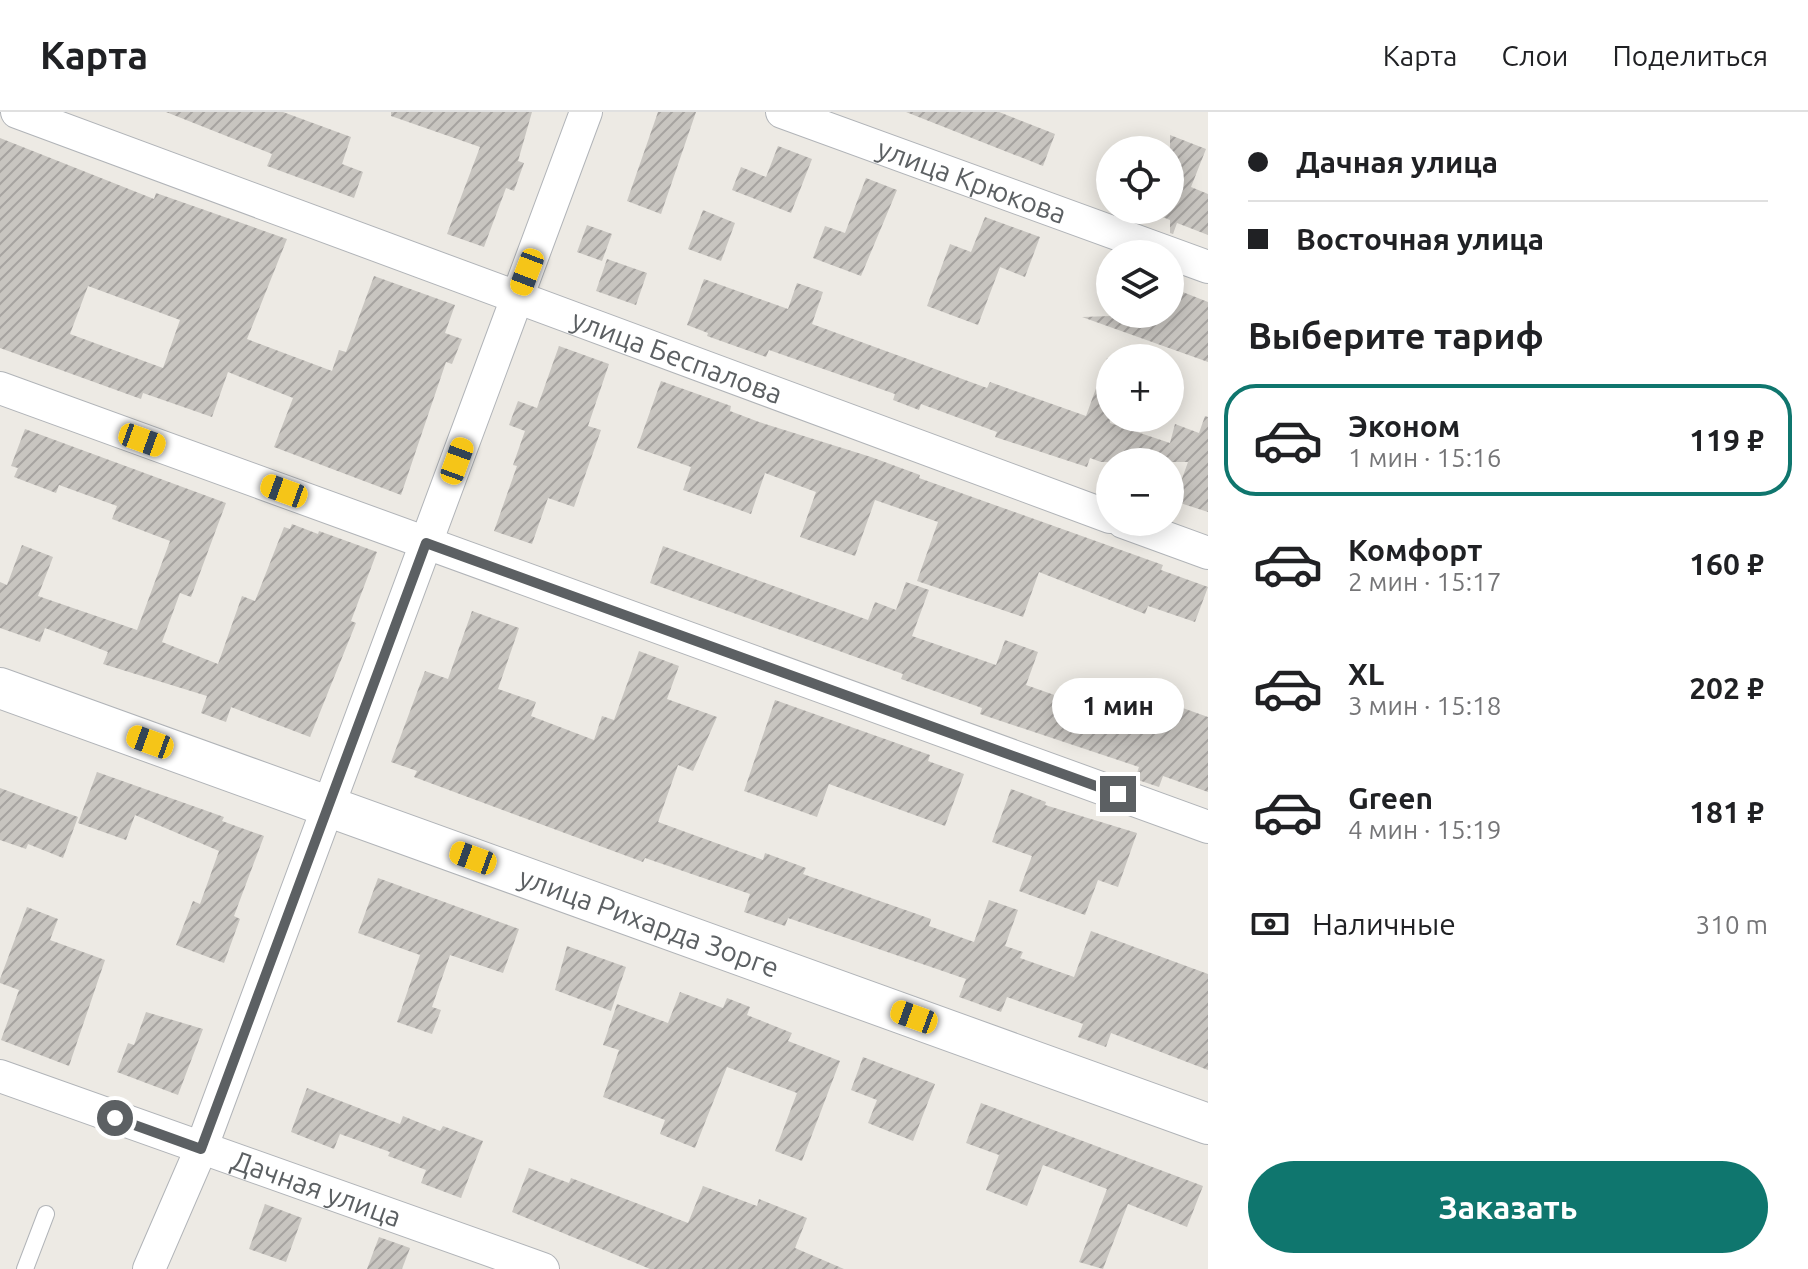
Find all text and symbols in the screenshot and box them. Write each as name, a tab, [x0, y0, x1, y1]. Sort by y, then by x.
text: Карта	[40, 34, 148, 76]
text: Карта	[1383, 40, 1457, 71]
text: Слои	[1501, 40, 1568, 71]
text: Поделиться	[1612, 40, 1768, 71]
street label: улица Крюкова	[873, 132, 1071, 229]
map controls	[1096, 136, 1184, 536]
button: locate	[1096, 136, 1184, 224]
text: Дачная улица	[1296, 145, 1498, 179]
text: Восточная улица	[1296, 222, 1544, 256]
button: layers	[1096, 240, 1184, 328]
car	[507, 245, 547, 299]
street label: улица Беспалова	[568, 303, 787, 409]
text: Выберите тариф	[1248, 315, 1544, 356]
button: +	[1096, 344, 1184, 432]
icon: car	[1252, 404, 1324, 476]
text: Эконом	[1348, 409, 1460, 443]
car	[115, 421, 169, 459]
text: 119 ₽	[1689, 423, 1764, 457]
car	[438, 434, 476, 488]
text: 1 мин · 15:16	[1348, 443, 1501, 472]
button: −	[1096, 448, 1184, 536]
car	[257, 472, 311, 510]
icon: car	[1252, 528, 1324, 600]
text: Комфорт	[1348, 533, 1482, 567]
text: 160 ₽	[1689, 547, 1764, 581]
text: 2 мин · 15:17	[1348, 567, 1501, 596]
icon: car	[1252, 652, 1324, 724]
text: XL	[1348, 657, 1384, 691]
text: 202 ₽	[1689, 671, 1764, 705]
callout: 1 мин	[1052, 678, 1184, 734]
text: 1 мин	[1082, 691, 1154, 720]
text: 3 мин · 15:18	[1348, 691, 1501, 720]
car	[123, 723, 177, 761]
route end	[1100, 776, 1136, 812]
icon: car	[1252, 776, 1324, 848]
text: Green	[1348, 781, 1433, 815]
text: 181 ₽	[1689, 795, 1764, 829]
text: 4 мин · 15:19	[1348, 815, 1501, 844]
car	[446, 839, 500, 877]
street label: улица Рихарда Зорге	[515, 861, 783, 983]
icon: cash	[1248, 902, 1292, 946]
text: Наличные	[1312, 907, 1456, 941]
text: 310 m	[1696, 910, 1768, 939]
car	[887, 998, 941, 1036]
route start	[97, 1100, 133, 1136]
street label: Дачная улица	[228, 1144, 406, 1232]
button: Заказать	[1248, 1161, 1768, 1253]

